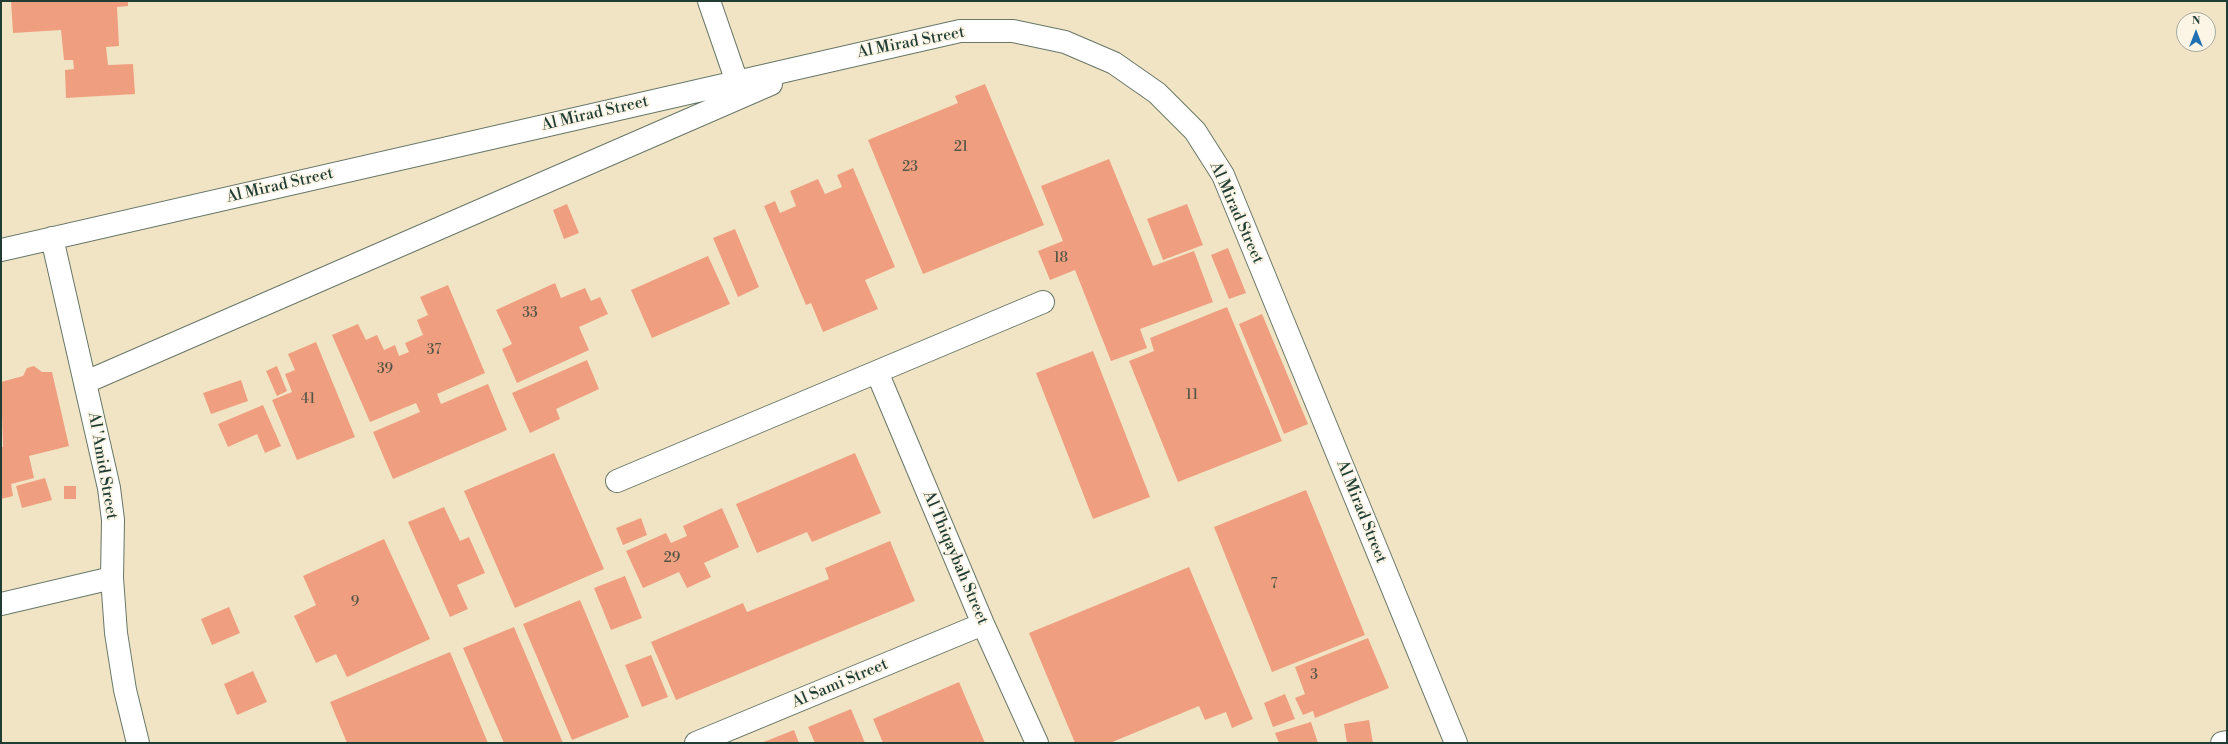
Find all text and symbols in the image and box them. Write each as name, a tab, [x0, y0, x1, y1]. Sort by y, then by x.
north arrow	[2176, 12, 2216, 52]
text: N	[2192, 14, 2200, 28]
street label: Al Mirad Street	[856, 23, 966, 63]
street label: Al Mirad Street	[540, 92, 650, 136]
house number: 21	[954, 140, 968, 156]
street label: Al Mirad Street	[1205, 159, 1267, 267]
house number: 23	[902, 160, 918, 176]
street label: Al Mirad Street	[225, 164, 335, 208]
house number: 18	[1054, 251, 1068, 267]
house number: 33	[522, 306, 538, 322]
house number: 37	[427, 343, 441, 359]
house number: 39	[377, 362, 393, 378]
house number: 11	[1186, 388, 1198, 404]
house number: 41	[301, 392, 315, 408]
street label: Al 'Amid Street	[83, 411, 121, 521]
street label: Al Mirad Street	[1332, 458, 1390, 566]
street label: Al Thiqaybah Street	[918, 488, 992, 628]
house number: 29	[664, 551, 680, 567]
house number: 7	[1270, 577, 1278, 593]
house number: 9	[351, 595, 359, 611]
street label: Al Sami Street	[789, 655, 891, 713]
house number: 3	[1310, 668, 1318, 684]

